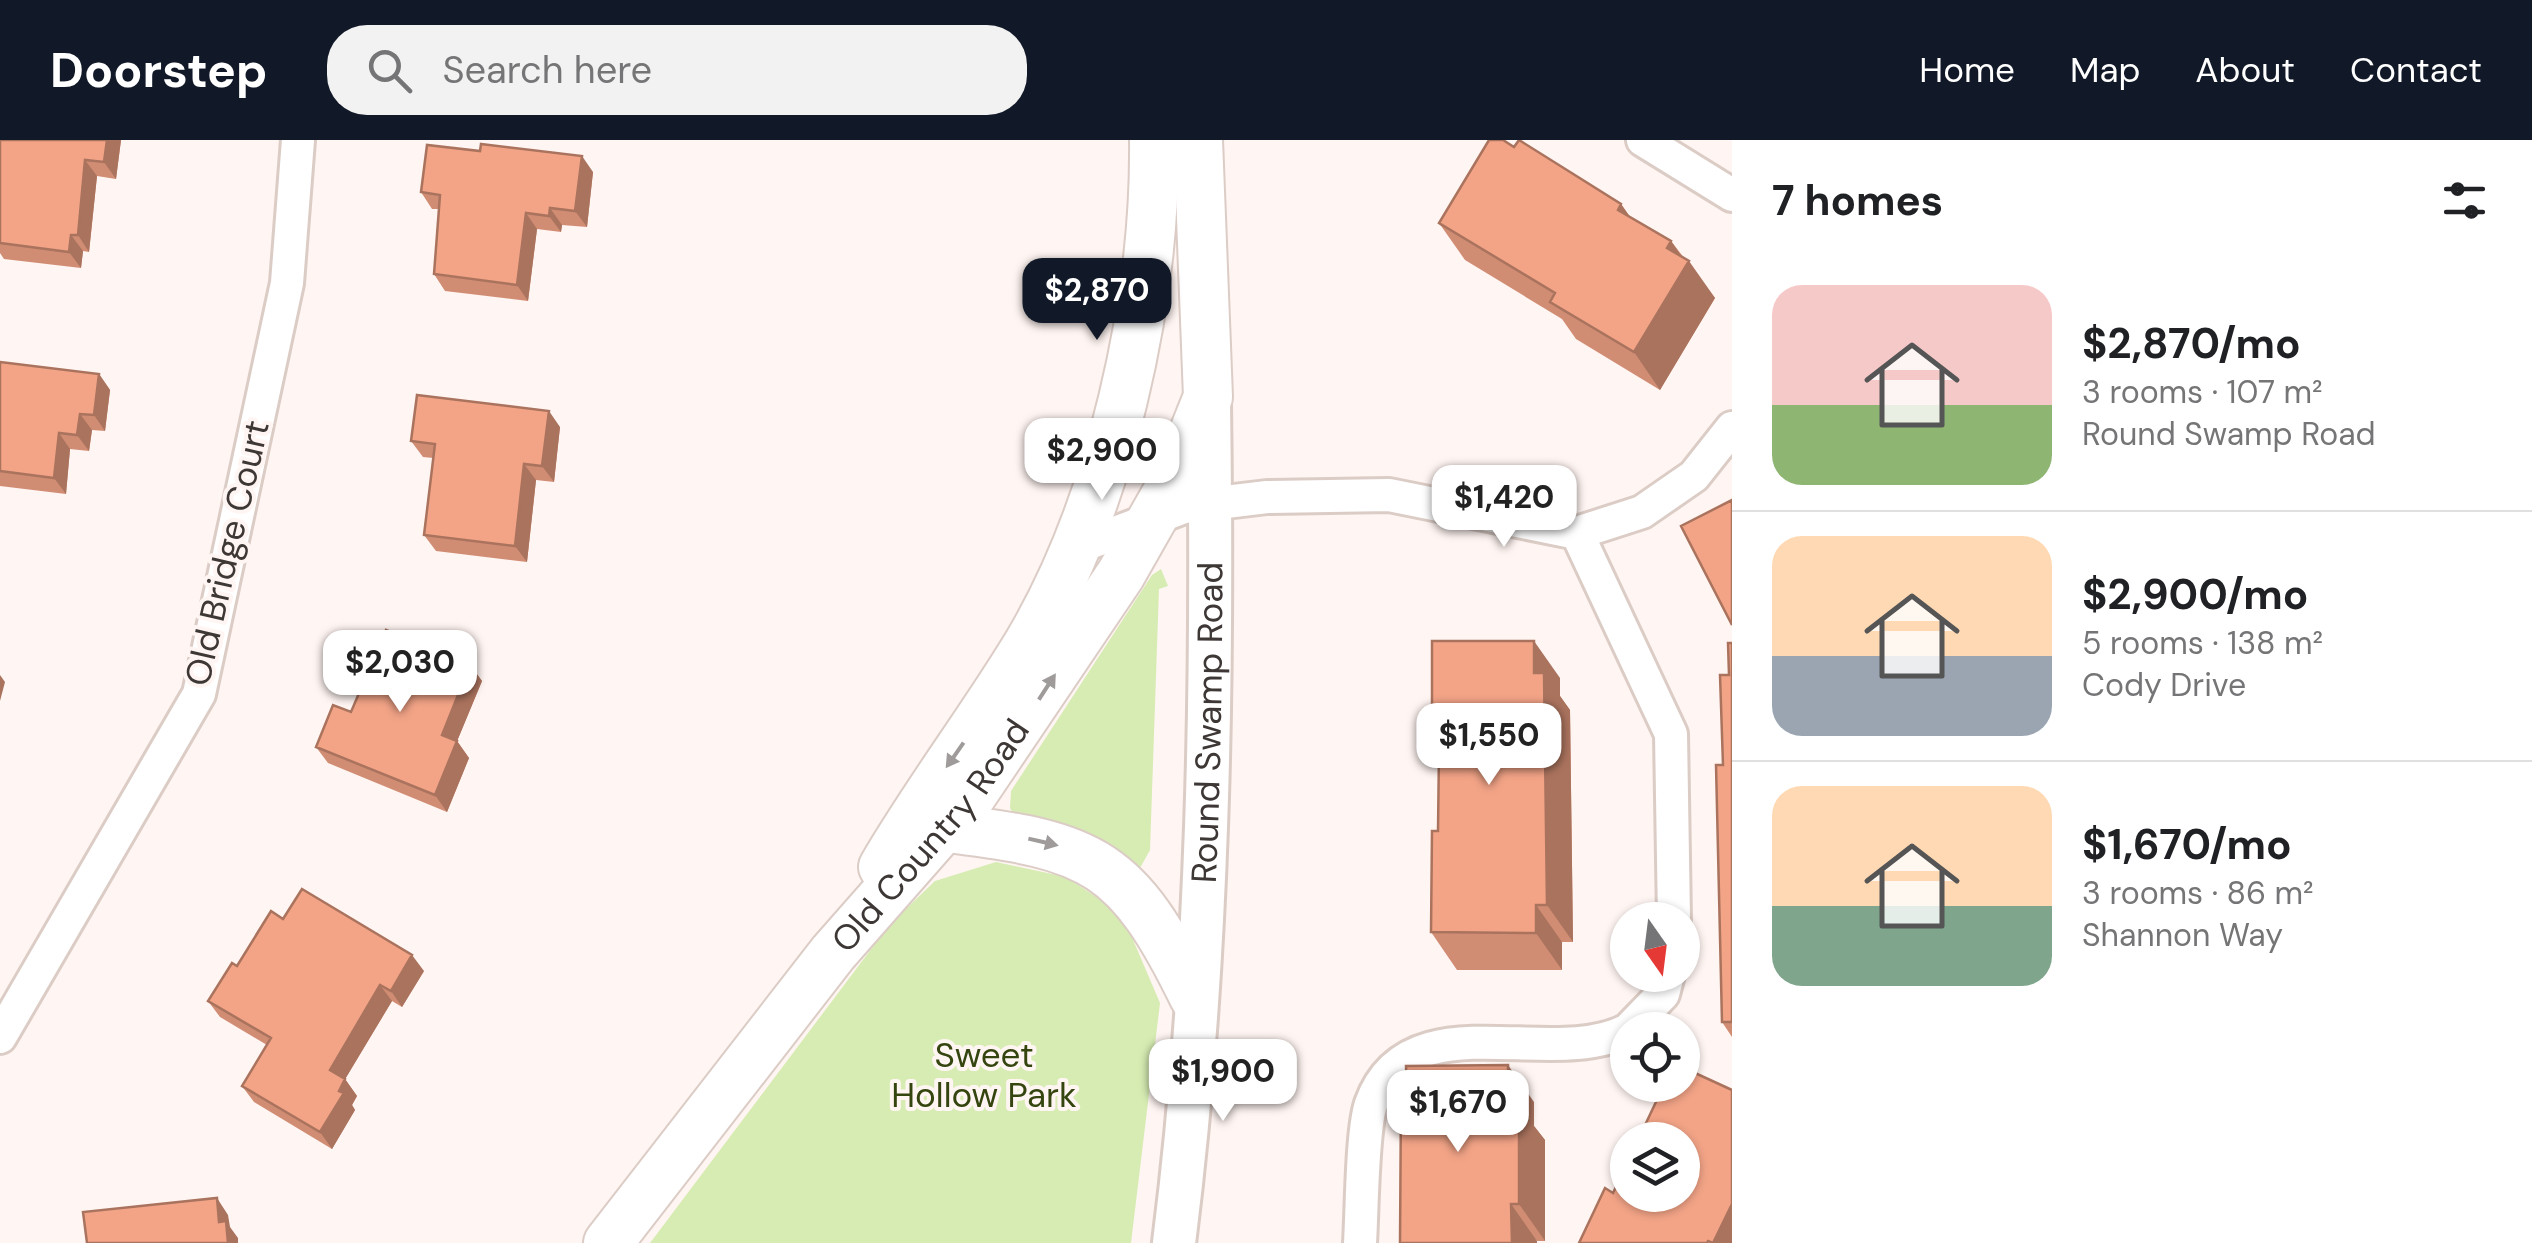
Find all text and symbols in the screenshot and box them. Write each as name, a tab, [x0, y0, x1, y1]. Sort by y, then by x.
search box	[327, 25, 1027, 115]
text: Doorstep	[50, 39, 267, 102]
icon: search	[362, 43, 417, 98]
text: Search here	[442, 45, 652, 95]
text: Home	[1919, 47, 2015, 93]
text: Map	[2070, 47, 2140, 93]
text: About	[2195, 47, 2295, 93]
text: Contact	[2350, 47, 2482, 93]
text: 7 homes	[1772, 173, 1943, 228]
icon: filters	[2437, 173, 2492, 228]
pin: $2,870	[1016, 258, 1178, 343]
text: $2,870	[1044, 269, 1150, 311]
text: $2,870/mo	[2082, 316, 2301, 371]
icon: home	[1852, 325, 1972, 445]
text: 3 rooms · 107 m²	[2082, 371, 2323, 413]
text: Round Swamp Road	[2082, 413, 2376, 455]
street label: Old Bridge Court	[174, 416, 280, 690]
pin: $2,900	[1021, 418, 1183, 503]
text: $2,900	[1046, 429, 1158, 471]
pin: $1,420	[1423, 465, 1585, 550]
text: $1,420	[1454, 476, 1554, 518]
street label: Round Swamp Road	[1181, 562, 1233, 884]
text: $2,900/mo	[2082, 567, 2308, 622]
icon: home	[1852, 576, 1972, 696]
text: 5 rooms · 138 m²	[2082, 622, 2323, 664]
pin: $2,030	[319, 630, 481, 715]
text: $2,030	[345, 641, 455, 683]
text: Cody Drive	[2082, 664, 2246, 706]
one-way arrow	[1038, 673, 1056, 700]
pin: $1,550	[1408, 703, 1570, 788]
street label: Old Country Road	[821, 710, 1040, 962]
text: $1,550	[1438, 714, 1540, 756]
one-way arrow	[946, 741, 965, 768]
text: $1,670/mo	[2082, 817, 2292, 872]
icon: home	[1852, 826, 1972, 946]
one-way arrow	[1027, 835, 1058, 850]
text: 3 rooms · 86 m²	[2082, 872, 2314, 914]
north arrow	[1610, 902, 1700, 992]
map controls	[1610, 902, 1700, 1212]
text: Shannon Way	[2082, 914, 2283, 956]
button: locate	[1610, 1012, 1700, 1102]
park label: Sweet Hollow Park	[891, 1032, 1077, 1118]
pin: $1,900	[1142, 1039, 1304, 1124]
text: $1,900	[1171, 1050, 1275, 1092]
pin: $1,670	[1377, 1070, 1539, 1155]
text: $1,670	[1409, 1081, 1507, 1123]
button: layers	[1610, 1122, 1700, 1212]

